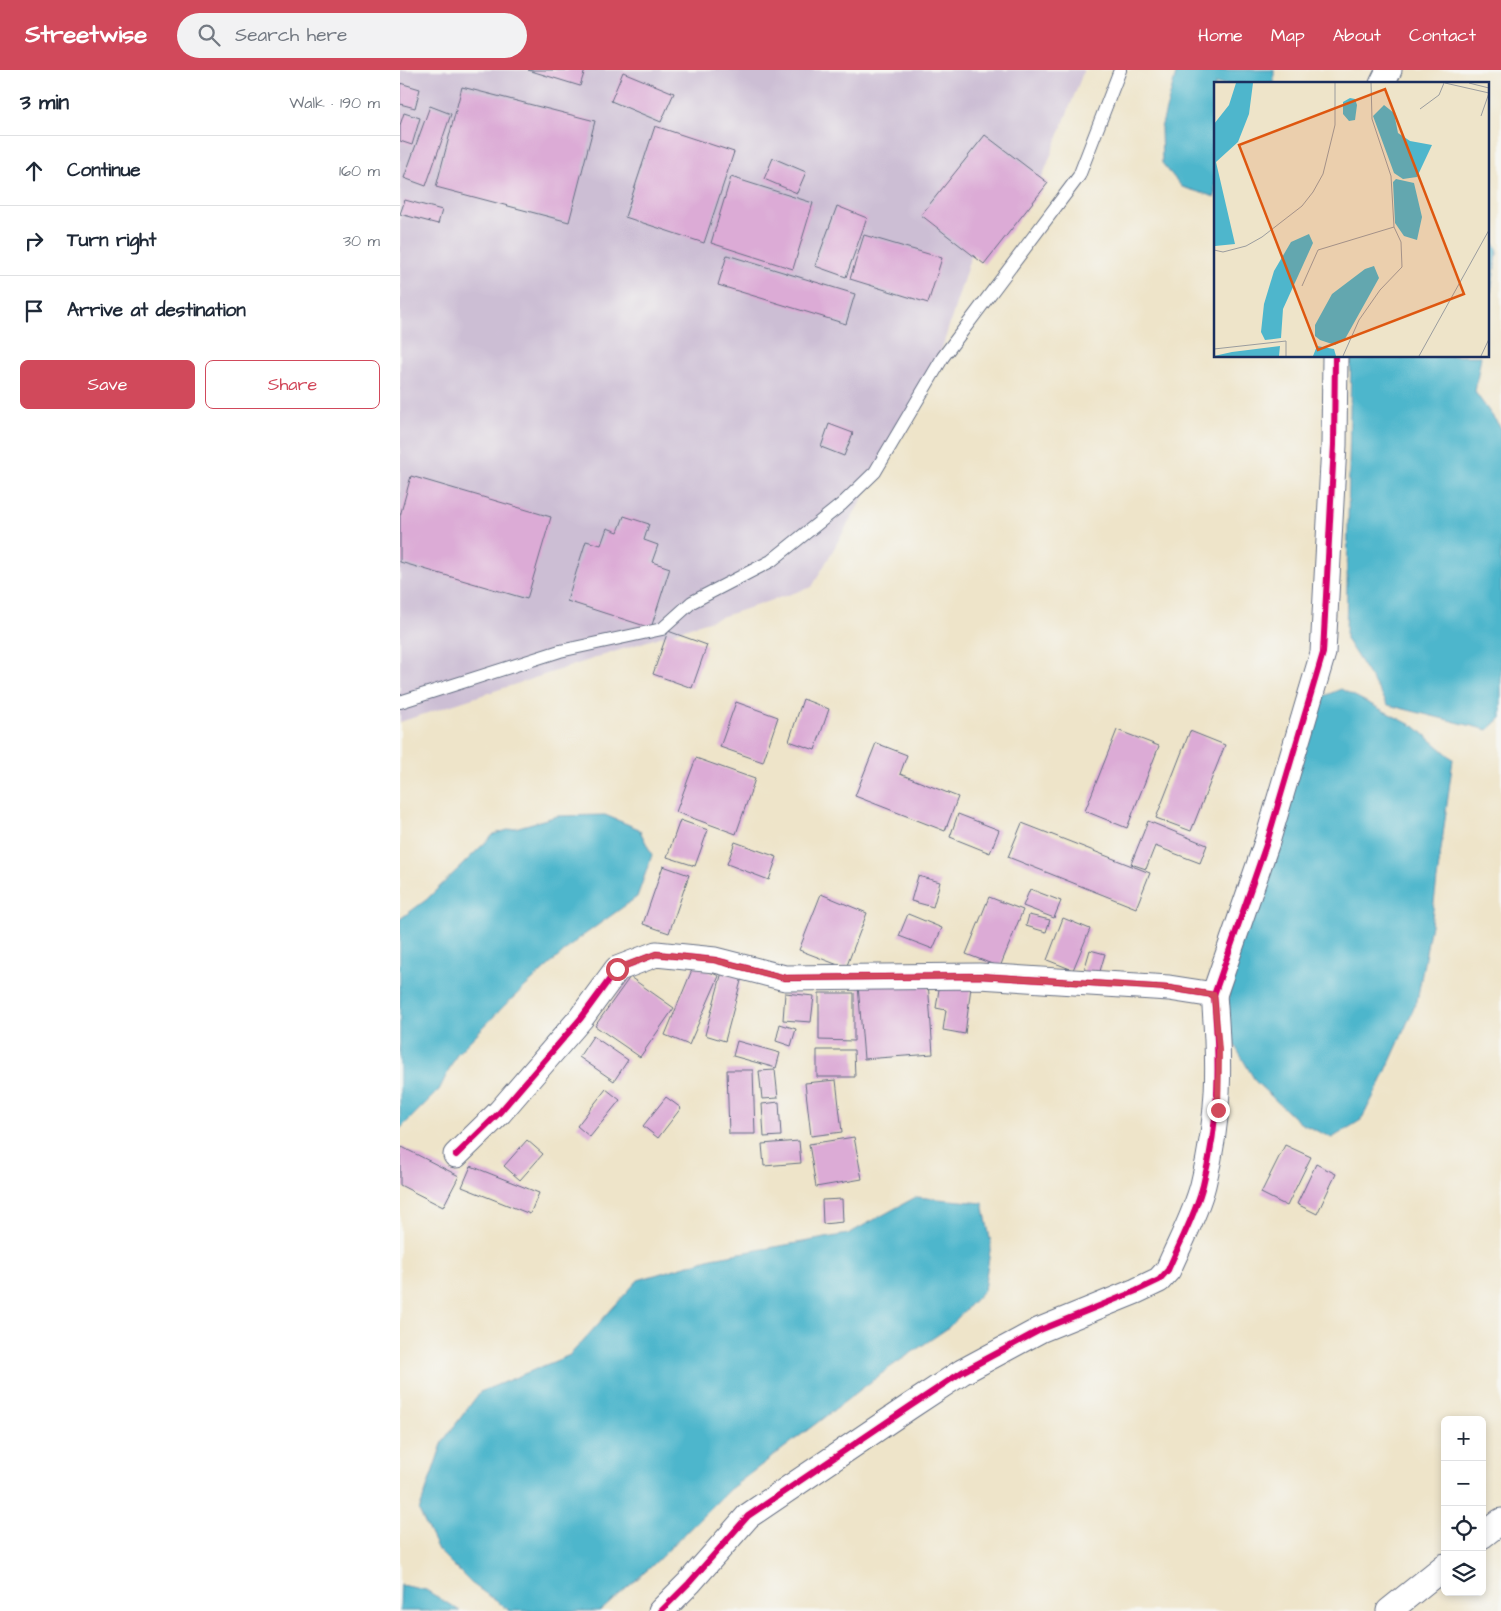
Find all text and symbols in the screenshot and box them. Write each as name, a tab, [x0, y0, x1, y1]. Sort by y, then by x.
search box	[177, 13, 527, 58]
text: Streetwise	[25, 18, 147, 52]
icon: search	[195, 21, 223, 49]
text: Search here	[235, 22, 347, 49]
text: Home	[1198, 23, 1243, 48]
text: Map	[1271, 23, 1305, 48]
text: About	[1333, 23, 1381, 48]
text: Contact	[1409, 23, 1476, 48]
inset map	[1214, 82, 1488, 358]
text: 3 min	[20, 88, 69, 117]
text: Walk · 190 m	[289, 92, 380, 114]
icon: ahead	[20, 157, 48, 185]
text: Continue	[67, 157, 141, 184]
text: 160 m	[339, 160, 380, 182]
icon: right	[20, 227, 48, 255]
text: Turn right	[67, 227, 156, 254]
text: 30 m	[343, 230, 380, 252]
icon: arrive	[20, 297, 48, 325]
text: Arrive at destination	[67, 297, 246, 324]
button: Save	[20, 360, 195, 409]
button: Share	[205, 360, 380, 409]
route start	[606, 958, 629, 981]
route end	[1207, 1099, 1230, 1122]
map controls	[1441, 1416, 1486, 1596]
button: +	[1441, 1416, 1486, 1461]
button: −	[1441, 1461, 1486, 1506]
button: locate	[1441, 1506, 1486, 1551]
button: layers	[1441, 1551, 1486, 1596]

